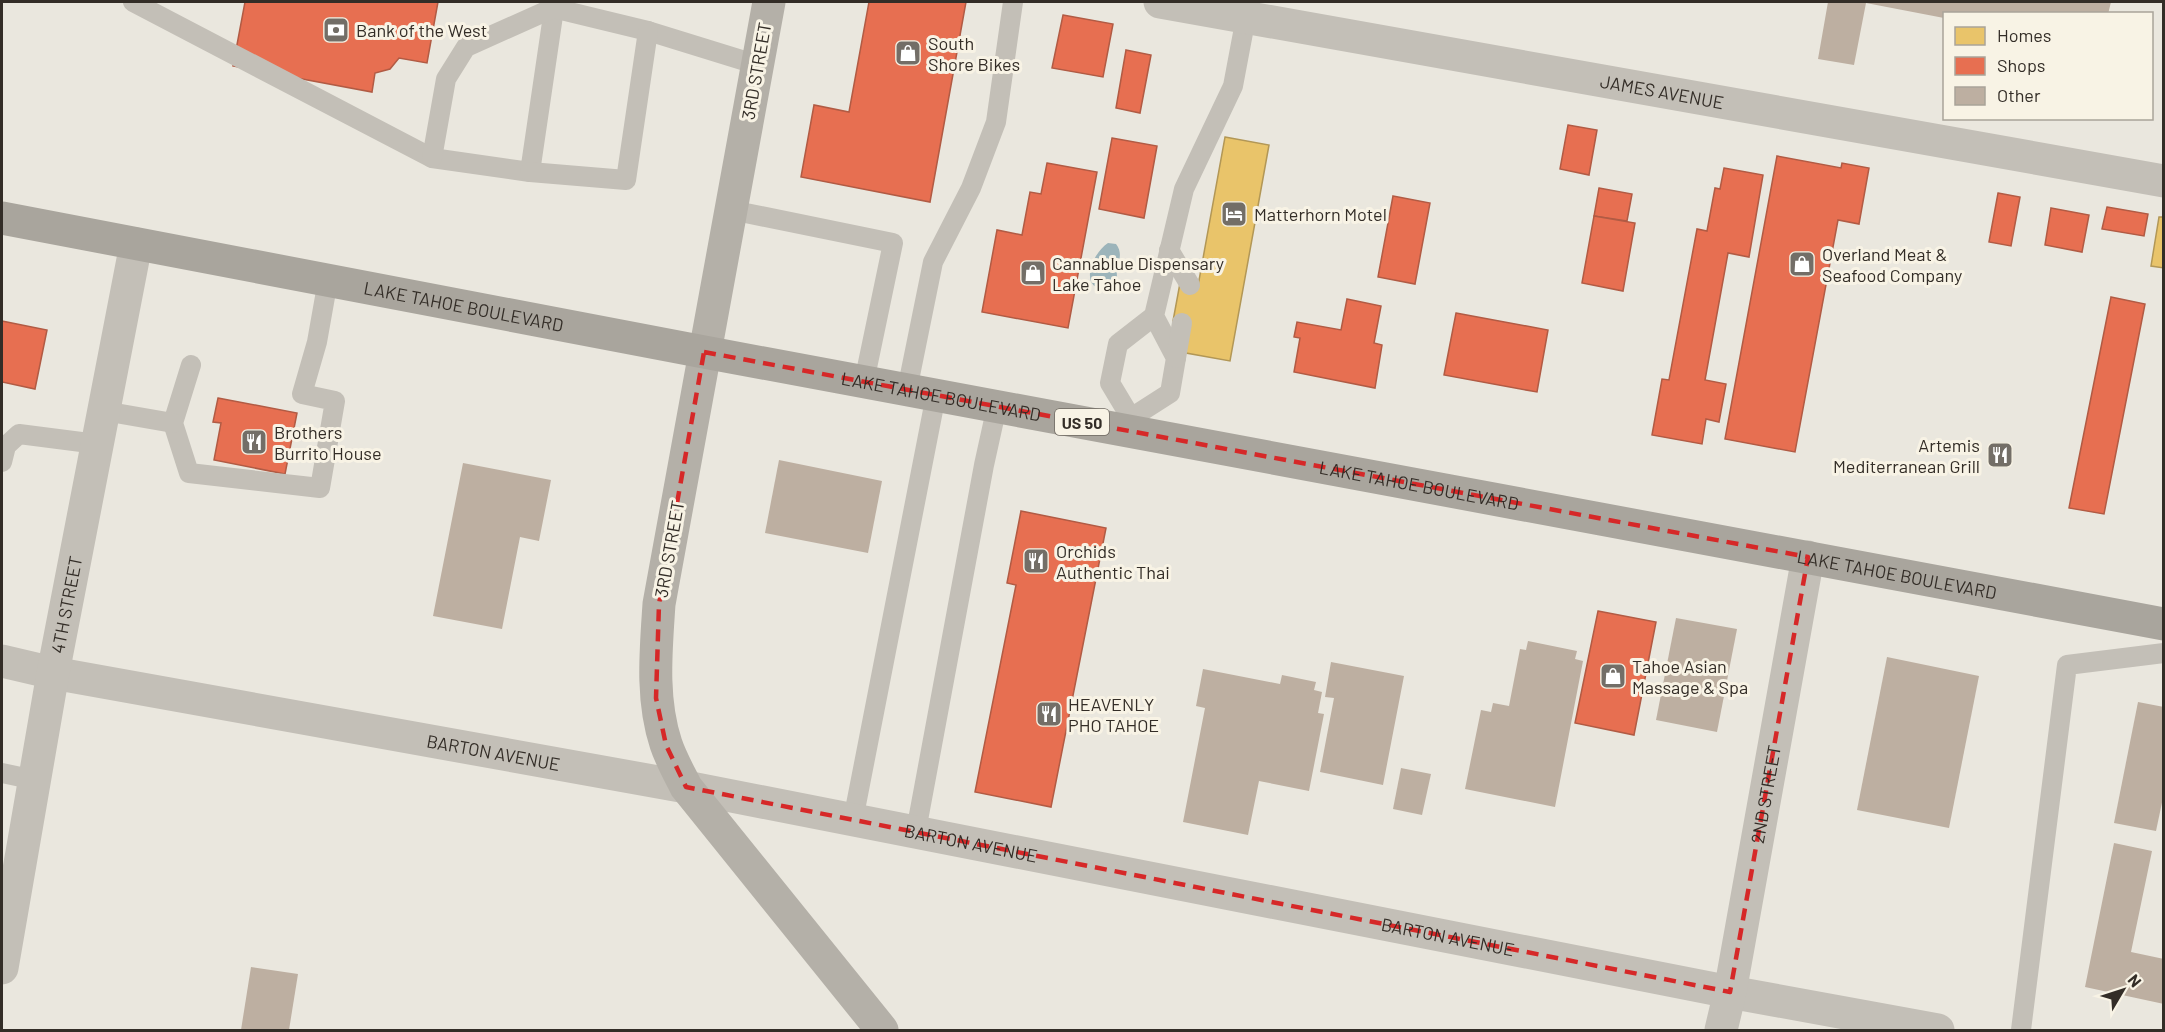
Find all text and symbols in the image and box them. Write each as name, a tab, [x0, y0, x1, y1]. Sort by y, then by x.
legend	[1943, 12, 2153, 120]
bank icon: Bank of the West	[321, 15, 351, 45]
place label: Bank of the West	[356, 19, 487, 41]
street label: 3RD STREET	[737, 21, 775, 121]
text: Homes	[1997, 24, 2051, 46]
place label: South Shore Bikes	[928, 32, 1020, 75]
shop icon: South Shore Bikes	[893, 38, 923, 68]
text: Shops	[1997, 54, 2046, 76]
street label: JAMES AVENUE	[1599, 70, 1726, 113]
text: Other	[1997, 84, 2041, 106]
hotel icon: Matterhorn Motel	[1219, 199, 1249, 229]
place label: Matterhorn Motel	[1254, 203, 1387, 225]
place label: Overland Meat & Seafood Company	[1822, 243, 1962, 286]
shop icon: Overland Meat & Seafood Company	[1787, 249, 1817, 279]
place label: Cannablue Dispensary Lake Tahoe	[1052, 252, 1224, 295]
shop icon: Cannablue Dispensary Lake Tahoe	[1018, 258, 1048, 288]
street label: LAKE TAHOE BOULEVARD	[362, 276, 565, 336]
street label: LAKE TAHOE BOULEVARD	[840, 367, 1043, 426]
road number: US 50	[1055, 409, 1109, 435]
place label: Brothers Burrito House	[274, 421, 382, 464]
restaurant icon: Brothers Burrito House	[239, 427, 269, 457]
place label: Artemis Mediterranean Grill	[1833, 434, 1980, 477]
restaurant icon: Artemis Mediterranean Grill	[1985, 440, 2015, 470]
street label: LAKE TAHOE BOULEVARD	[1317, 456, 1521, 515]
street label: 3RD STREET	[650, 499, 688, 599]
place label: Orchids Authentic Thai	[1056, 540, 1170, 583]
street label: LAKE TAHOE BOULEVARD	[1795, 545, 1998, 604]
restaurant icon: Orchids Authentic Thai	[1021, 546, 1051, 576]
street label: 4TH STREET	[46, 554, 86, 655]
place label: Tahoe Asian Massage & Spa	[1632, 655, 1748, 698]
shop icon: Tahoe Asian Massage & Spa	[1598, 661, 1628, 691]
place label: HEAVENLY PHO TAHOE	[1068, 693, 1159, 736]
restaurant icon: HEAVENLY PHO TAHOE	[1034, 699, 1064, 729]
street label: BARTON AVENUE	[425, 730, 562, 775]
street label: 2ND STREET	[1746, 743, 1785, 845]
street label: BARTON AVENUE	[903, 819, 1039, 867]
street label: BARTON AVENUE	[1379, 913, 1516, 960]
north arrow	[2093, 960, 2153, 1020]
text: N	[2124, 970, 2146, 990]

